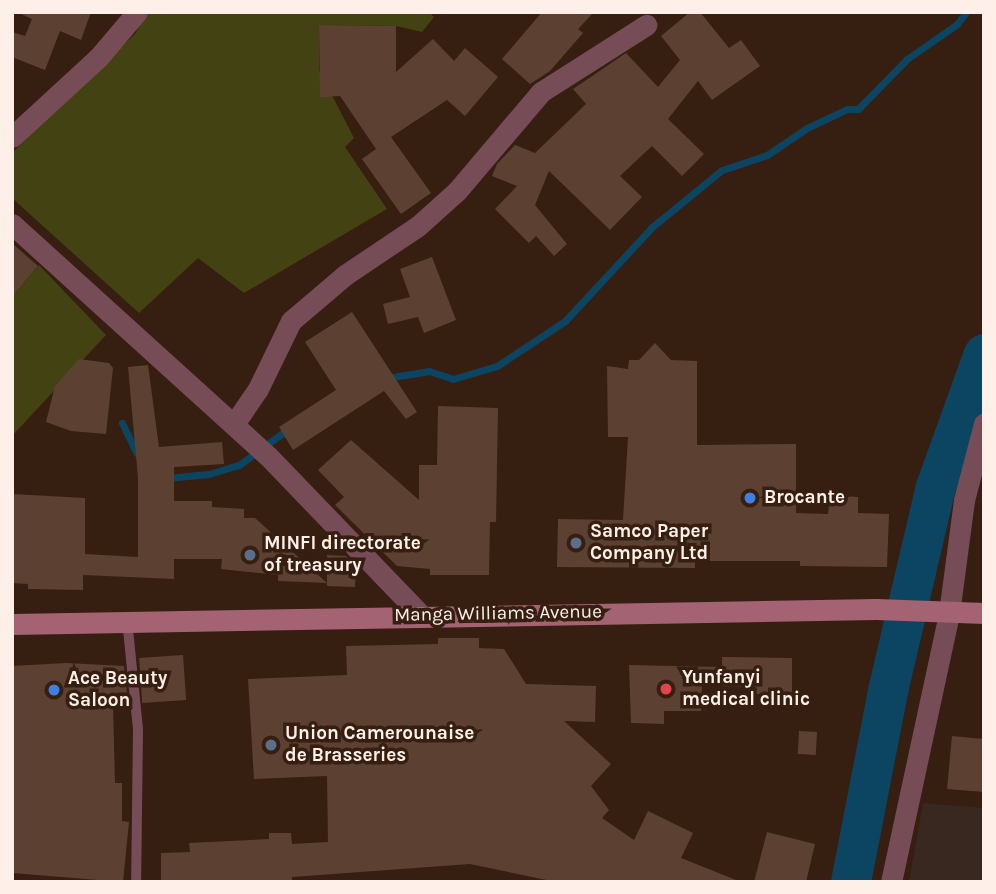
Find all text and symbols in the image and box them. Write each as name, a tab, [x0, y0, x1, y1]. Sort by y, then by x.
place label: Brocante	[764, 487, 845, 509]
marker: Brocante	[742, 490, 758, 506]
place label: Samco Paper Company Ltd	[590, 521, 708, 565]
place label: MINFI directorate of treasury	[264, 533, 421, 577]
marker: Samco Paper Company Ltd	[568, 535, 584, 551]
marker: MINFI directorate of treasury	[242, 547, 258, 563]
street label: Manga Williams Avenue	[394, 601, 602, 627]
place label: Yunfanyi medical clinic	[682, 667, 810, 711]
place label: Ace Beauty Saloon	[68, 668, 167, 712]
marker: Yunfanyi medical clinic	[656, 679, 676, 699]
marker: Ace Beauty Saloon	[46, 682, 62, 698]
place label: Union Camerounaise de Brasseries	[285, 723, 474, 767]
marker: Union Camerounaise de Brasseries	[263, 737, 279, 753]

